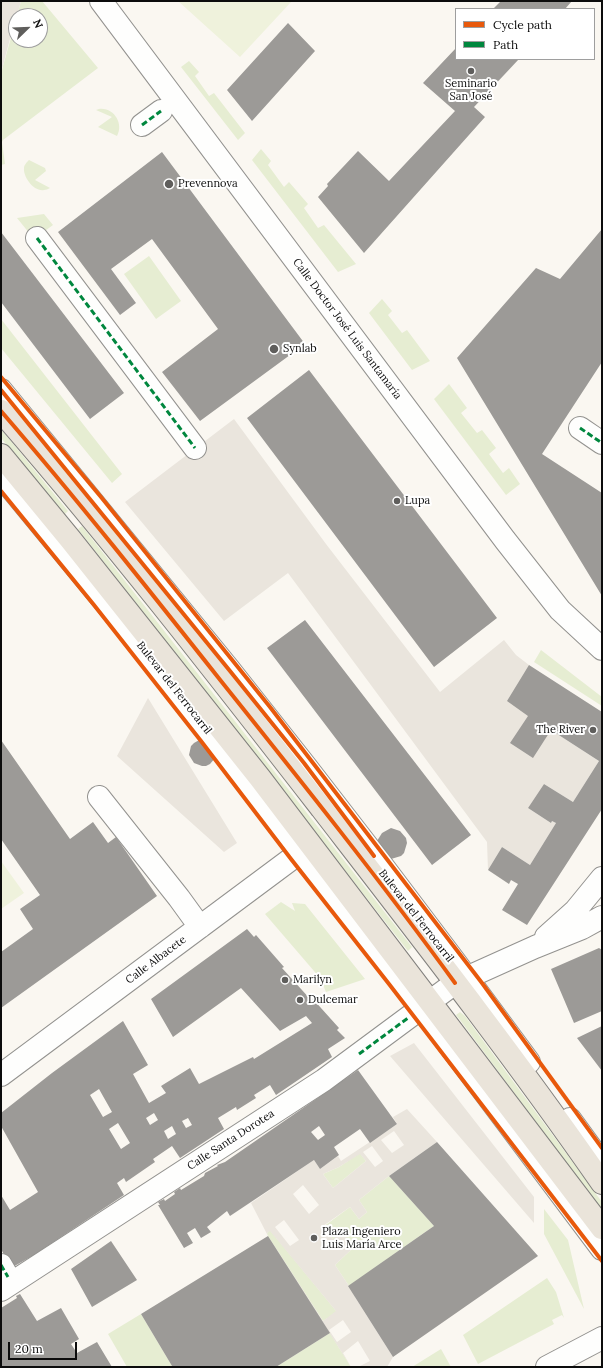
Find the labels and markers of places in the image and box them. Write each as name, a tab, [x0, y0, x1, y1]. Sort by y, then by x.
marker: Seminario San José	[466, 66, 476, 76]
place label: Seminario San José	[445, 77, 497, 103]
place label: Prevennova	[178, 177, 238, 191]
marker: Prevennova	[163, 178, 175, 190]
place label: Synlab	[283, 342, 317, 356]
marker: Synlab	[268, 343, 280, 355]
place label: Lupa	[405, 494, 430, 508]
marker: Lupa	[392, 496, 402, 506]
place label: The River	[536, 723, 585, 737]
marker: The River	[588, 725, 598, 735]
place label: Marilyn	[293, 973, 332, 987]
marker: Marilyn	[280, 975, 290, 985]
place label: Dulcemar	[308, 993, 358, 1007]
marker: Dulcemar	[295, 995, 305, 1005]
place label: Plaza Ingeniero Luis María Arce	[322, 1225, 402, 1251]
marker: Plaza Ingeniero Luis María Arce	[309, 1233, 319, 1243]

